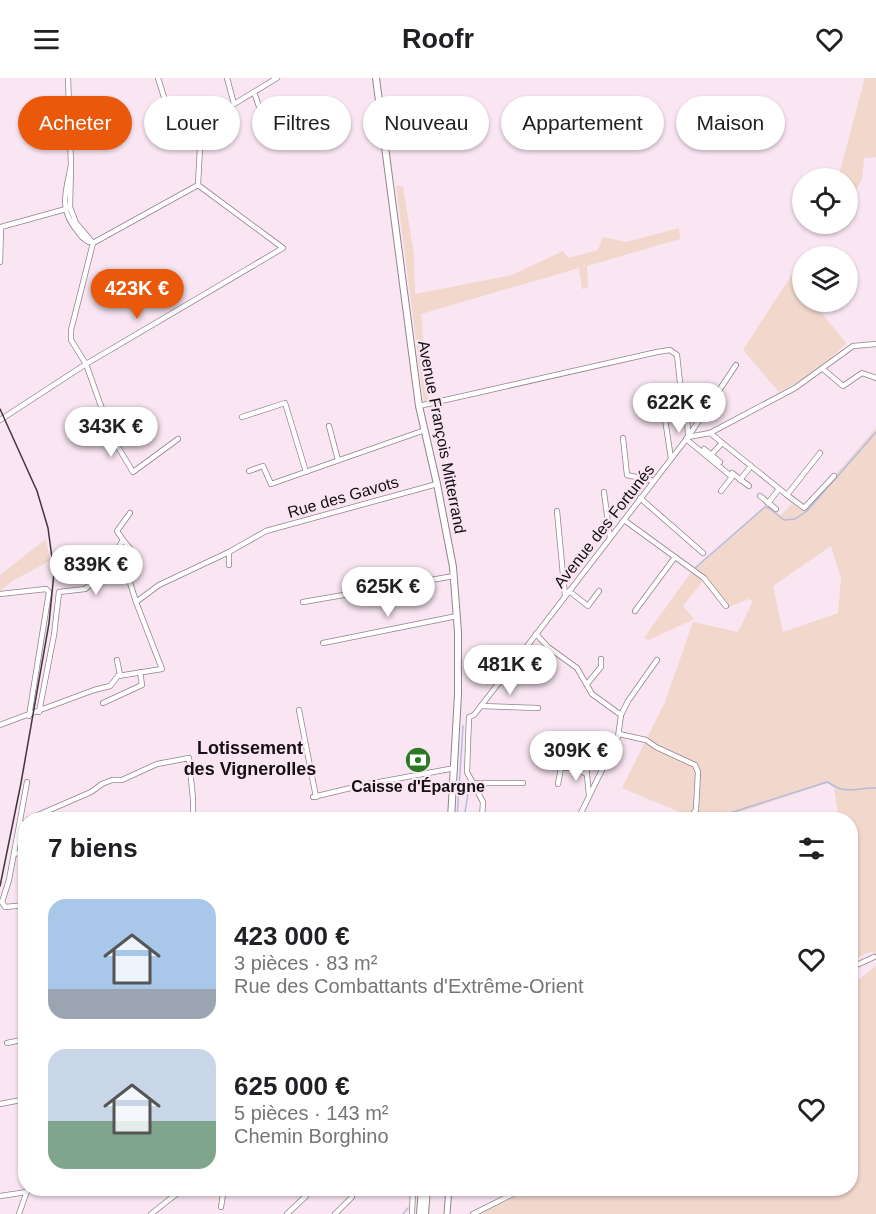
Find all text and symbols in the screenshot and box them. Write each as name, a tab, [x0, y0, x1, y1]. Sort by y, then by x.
icon: menu	[30, 23, 63, 56]
icon: heart	[813, 23, 846, 56]
text: Roofr	[402, 24, 474, 54]
chip: Acheter	[18, 96, 132, 150]
chip: Louer	[144, 96, 240, 150]
chip: Filtres	[252, 96, 351, 150]
chip: Nouveau	[363, 96, 489, 150]
chip: Appartement	[501, 96, 664, 150]
chip: Maison	[676, 96, 785, 150]
map controls	[792, 168, 858, 312]
button: locate	[792, 168, 858, 234]
button: layers	[792, 246, 858, 312]
pin: 423K €	[88, 269, 186, 320]
text: 423K €	[105, 277, 169, 299]
street label: Avenue François Mitterrand	[415, 339, 469, 535]
pin: 622K €	[630, 383, 728, 434]
text: 622K €	[647, 391, 711, 413]
pin: 343K €	[62, 407, 160, 458]
text: 343K €	[79, 415, 143, 437]
street label: Avenue des Fortunés	[551, 461, 657, 591]
street label: Rue des Gavots	[286, 473, 400, 521]
pin: 839K €	[47, 545, 145, 596]
text: 839K €	[64, 553, 128, 575]
pin: 625K €	[339, 567, 437, 618]
text: 625K €	[356, 575, 420, 597]
pin: 481K €	[461, 645, 559, 696]
text: 481K €	[478, 653, 542, 675]
pin: 309K €	[527, 731, 625, 782]
district label: Lotissement des Vignerolles	[184, 738, 316, 779]
text: 309K €	[544, 739, 608, 761]
bank icon: Caisse d'Épargne	[403, 745, 433, 775]
place label: Caisse d'Épargne	[351, 777, 485, 795]
icon: filters	[795, 832, 828, 865]
text: 7 biens	[48, 833, 138, 863]
text: 423 000 €	[234, 921, 350, 951]
icon: home	[96, 923, 168, 995]
icon: heart	[795, 943, 828, 976]
text: 3 pièces · 83 m²	[234, 952, 377, 974]
text: Rue des Combattants d'Extrême-Orient	[234, 975, 584, 997]
text: 625 000 €	[234, 1071, 350, 1101]
icon: home	[96, 1073, 168, 1145]
icon: heart	[795, 1093, 828, 1126]
text: 5 pièces · 143 m²	[234, 1102, 389, 1124]
text: Chemin Borghino	[234, 1125, 389, 1147]

